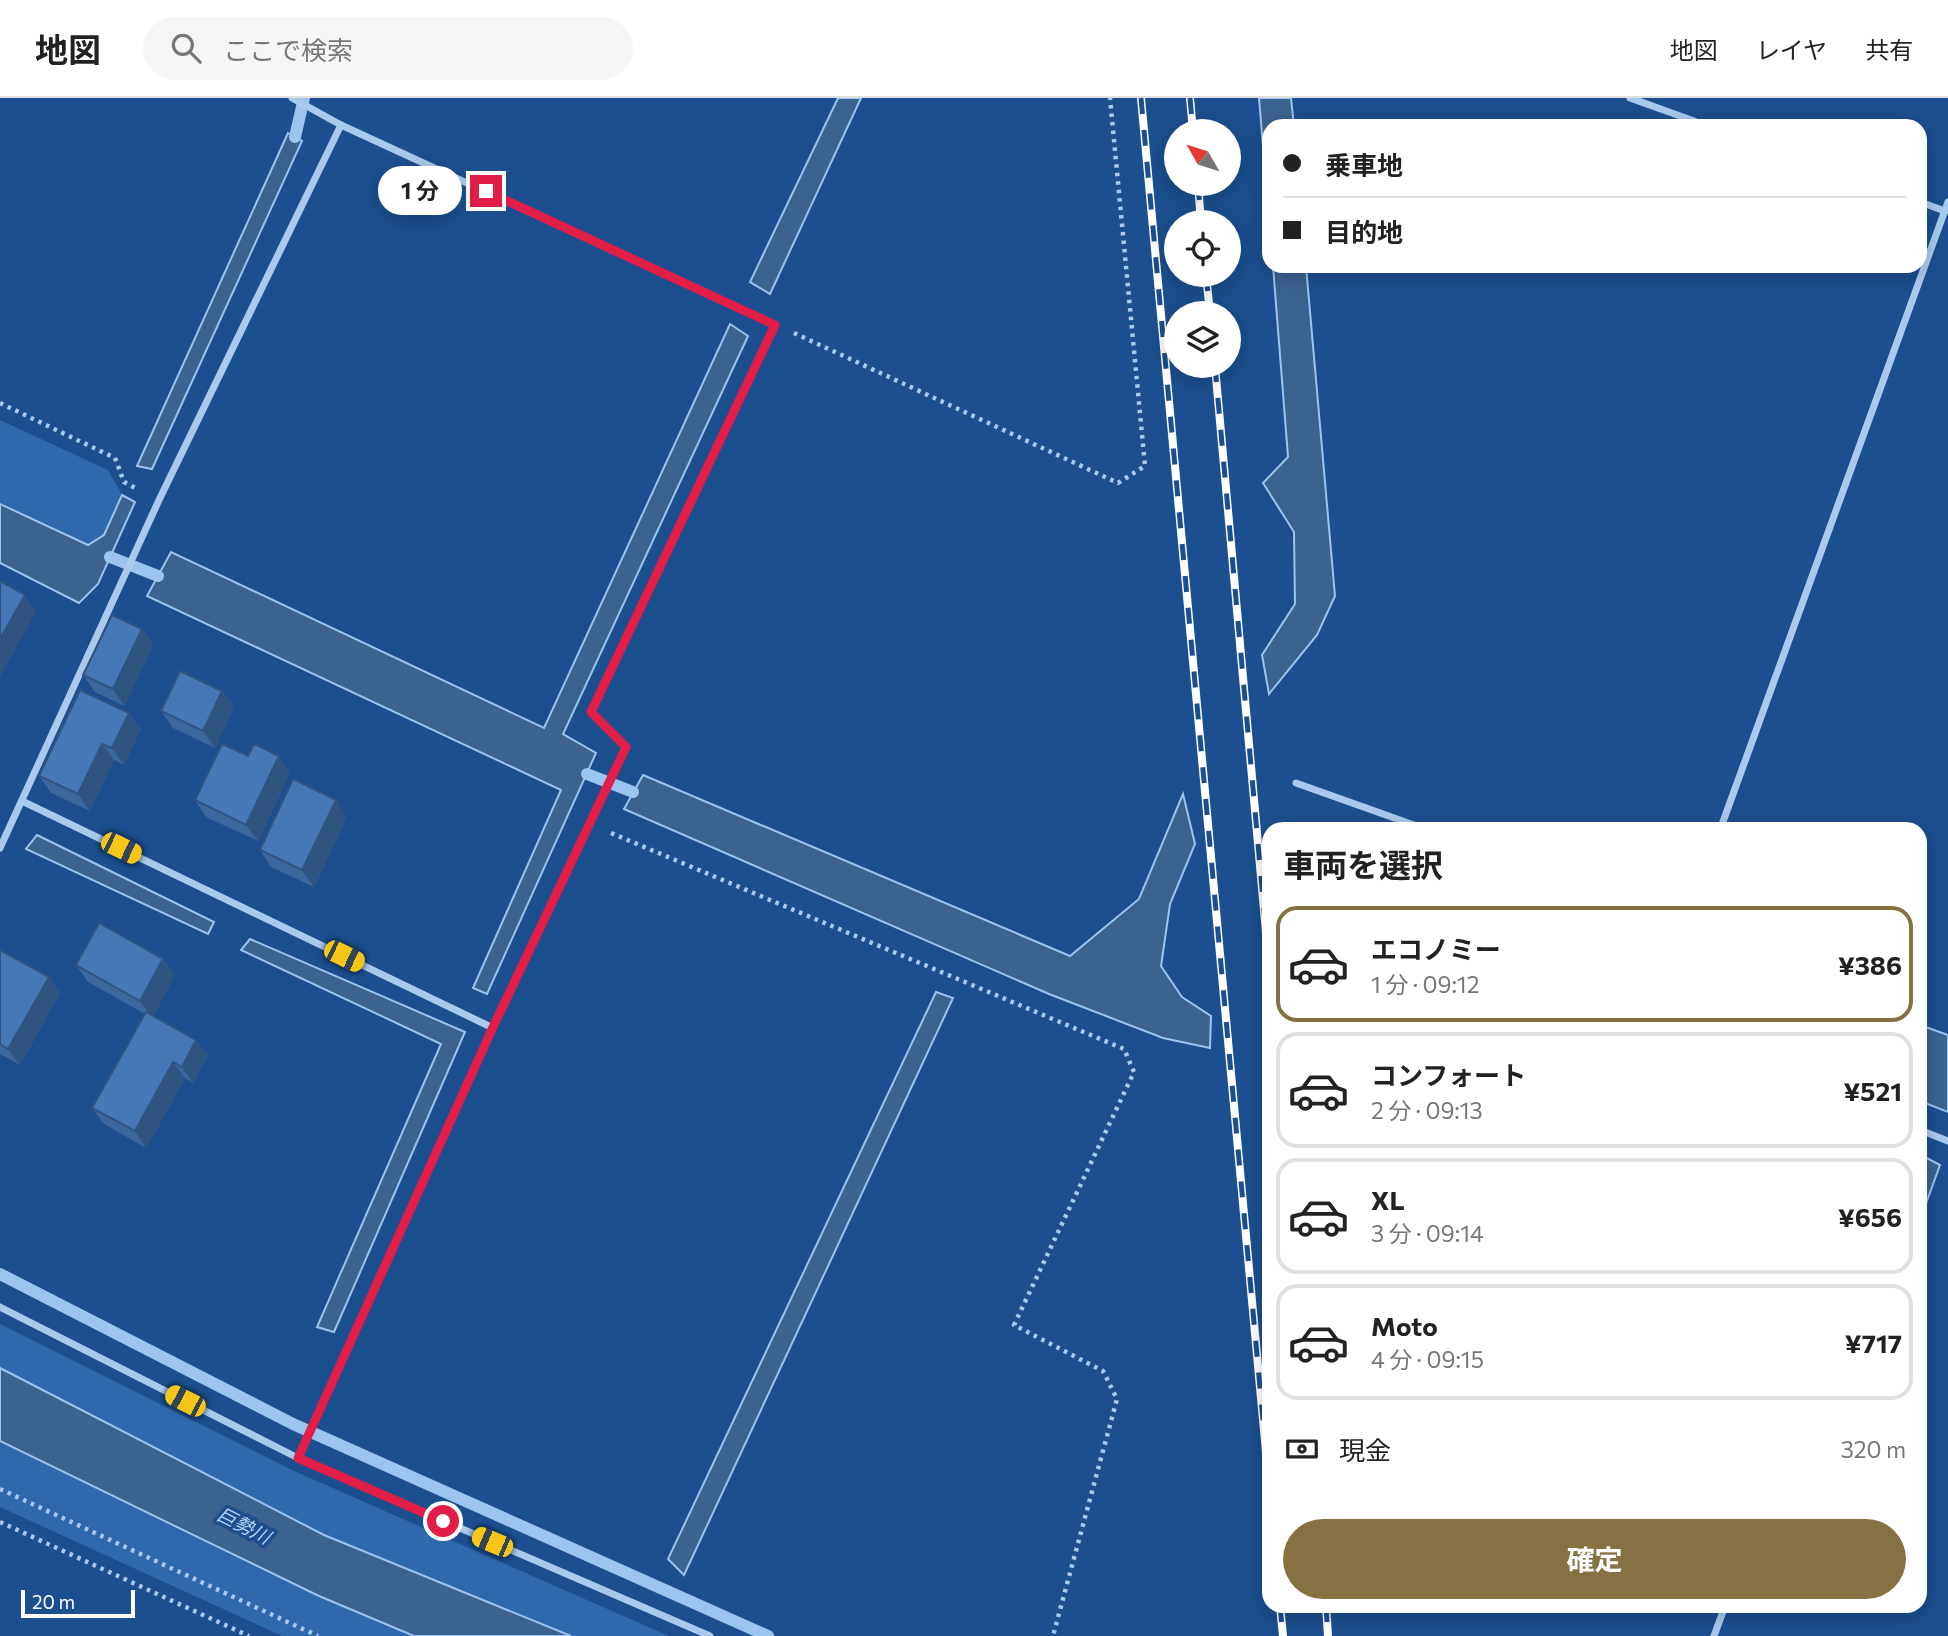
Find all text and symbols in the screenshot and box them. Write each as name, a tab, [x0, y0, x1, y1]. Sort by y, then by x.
search box	[143, 17, 633, 80]
text: 地図	[35, 28, 101, 69]
icon: search	[167, 29, 205, 67]
text: ここで検索	[223, 34, 353, 65]
text: 地図	[1670, 35, 1718, 64]
text: レイヤ	[1756, 35, 1827, 64]
text: 共有	[1865, 35, 1913, 64]
north arrow	[1164, 119, 1241, 196]
map controls	[1164, 119, 1241, 378]
text: 乗車地	[1325, 149, 1403, 180]
callout: 1 分	[378, 166, 462, 216]
route end	[470, 175, 502, 207]
text: 1 分	[401, 176, 439, 204]
button: locate	[1164, 210, 1241, 287]
text: 目的地	[1325, 216, 1403, 247]
button: layers	[1164, 301, 1241, 378]
car	[98, 829, 145, 867]
text: 車両を選択	[1283, 844, 1443, 884]
icon: car	[1287, 933, 1350, 996]
text: エコノミー	[1371, 933, 1501, 964]
car	[321, 937, 368, 975]
text: ¥386	[1838, 949, 1902, 980]
text: 1 分 · 09:12	[1371, 970, 1479, 998]
icon: car	[1287, 1059, 1350, 1122]
text: コンフォート	[1371, 1059, 1526, 1090]
text: ¥521	[1843, 1075, 1902, 1106]
text: 2 分 · 09:13	[1371, 1096, 1483, 1124]
text: XL	[1371, 1184, 1405, 1215]
icon: car	[1287, 1185, 1350, 1248]
text: ¥656	[1838, 1201, 1902, 1232]
text: 3 分 · 09:14	[1371, 1219, 1484, 1247]
text: Moto	[1371, 1310, 1438, 1341]
icon: car	[1287, 1311, 1350, 1374]
text: ¥717	[1845, 1327, 1902, 1358]
text: 4 分 · 09:15	[1371, 1345, 1484, 1373]
car	[162, 1382, 209, 1420]
icon: cash	[1283, 1430, 1321, 1468]
text: 現金	[1339, 1434, 1391, 1465]
text: 320 m	[1841, 1435, 1906, 1463]
water label: 巨勢川	[213, 1502, 276, 1549]
route start	[427, 1505, 459, 1537]
button: 確定	[1283, 1519, 1906, 1599]
car	[469, 1524, 516, 1560]
scale bar	[21, 1587, 135, 1619]
text: 20 m	[32, 1590, 75, 1613]

